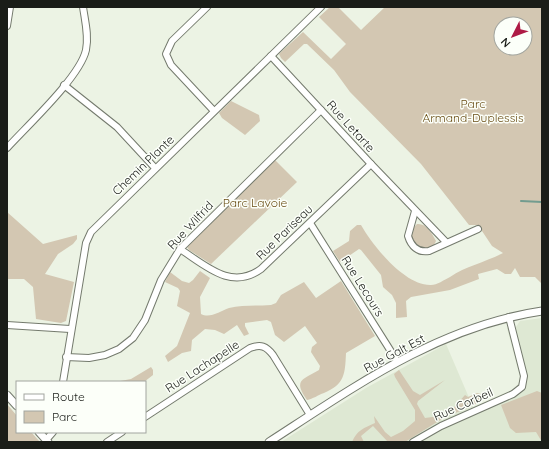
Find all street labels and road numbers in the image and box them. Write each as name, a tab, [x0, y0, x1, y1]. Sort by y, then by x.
street label: Rue Letarte	[324, 97, 378, 155]
street label: Chemin Plante	[109, 132, 177, 198]
street label: Rue Wilfrid	[164, 198, 216, 252]
street label: Rue Pariseau	[253, 201, 315, 263]
street label: Rue Lecours	[338, 253, 388, 319]
street label: Rue Galt Est	[361, 331, 427, 375]
street label: Rue Lachapelle	[162, 336, 242, 395]
street label: Rue Corbeil	[431, 384, 495, 424]

